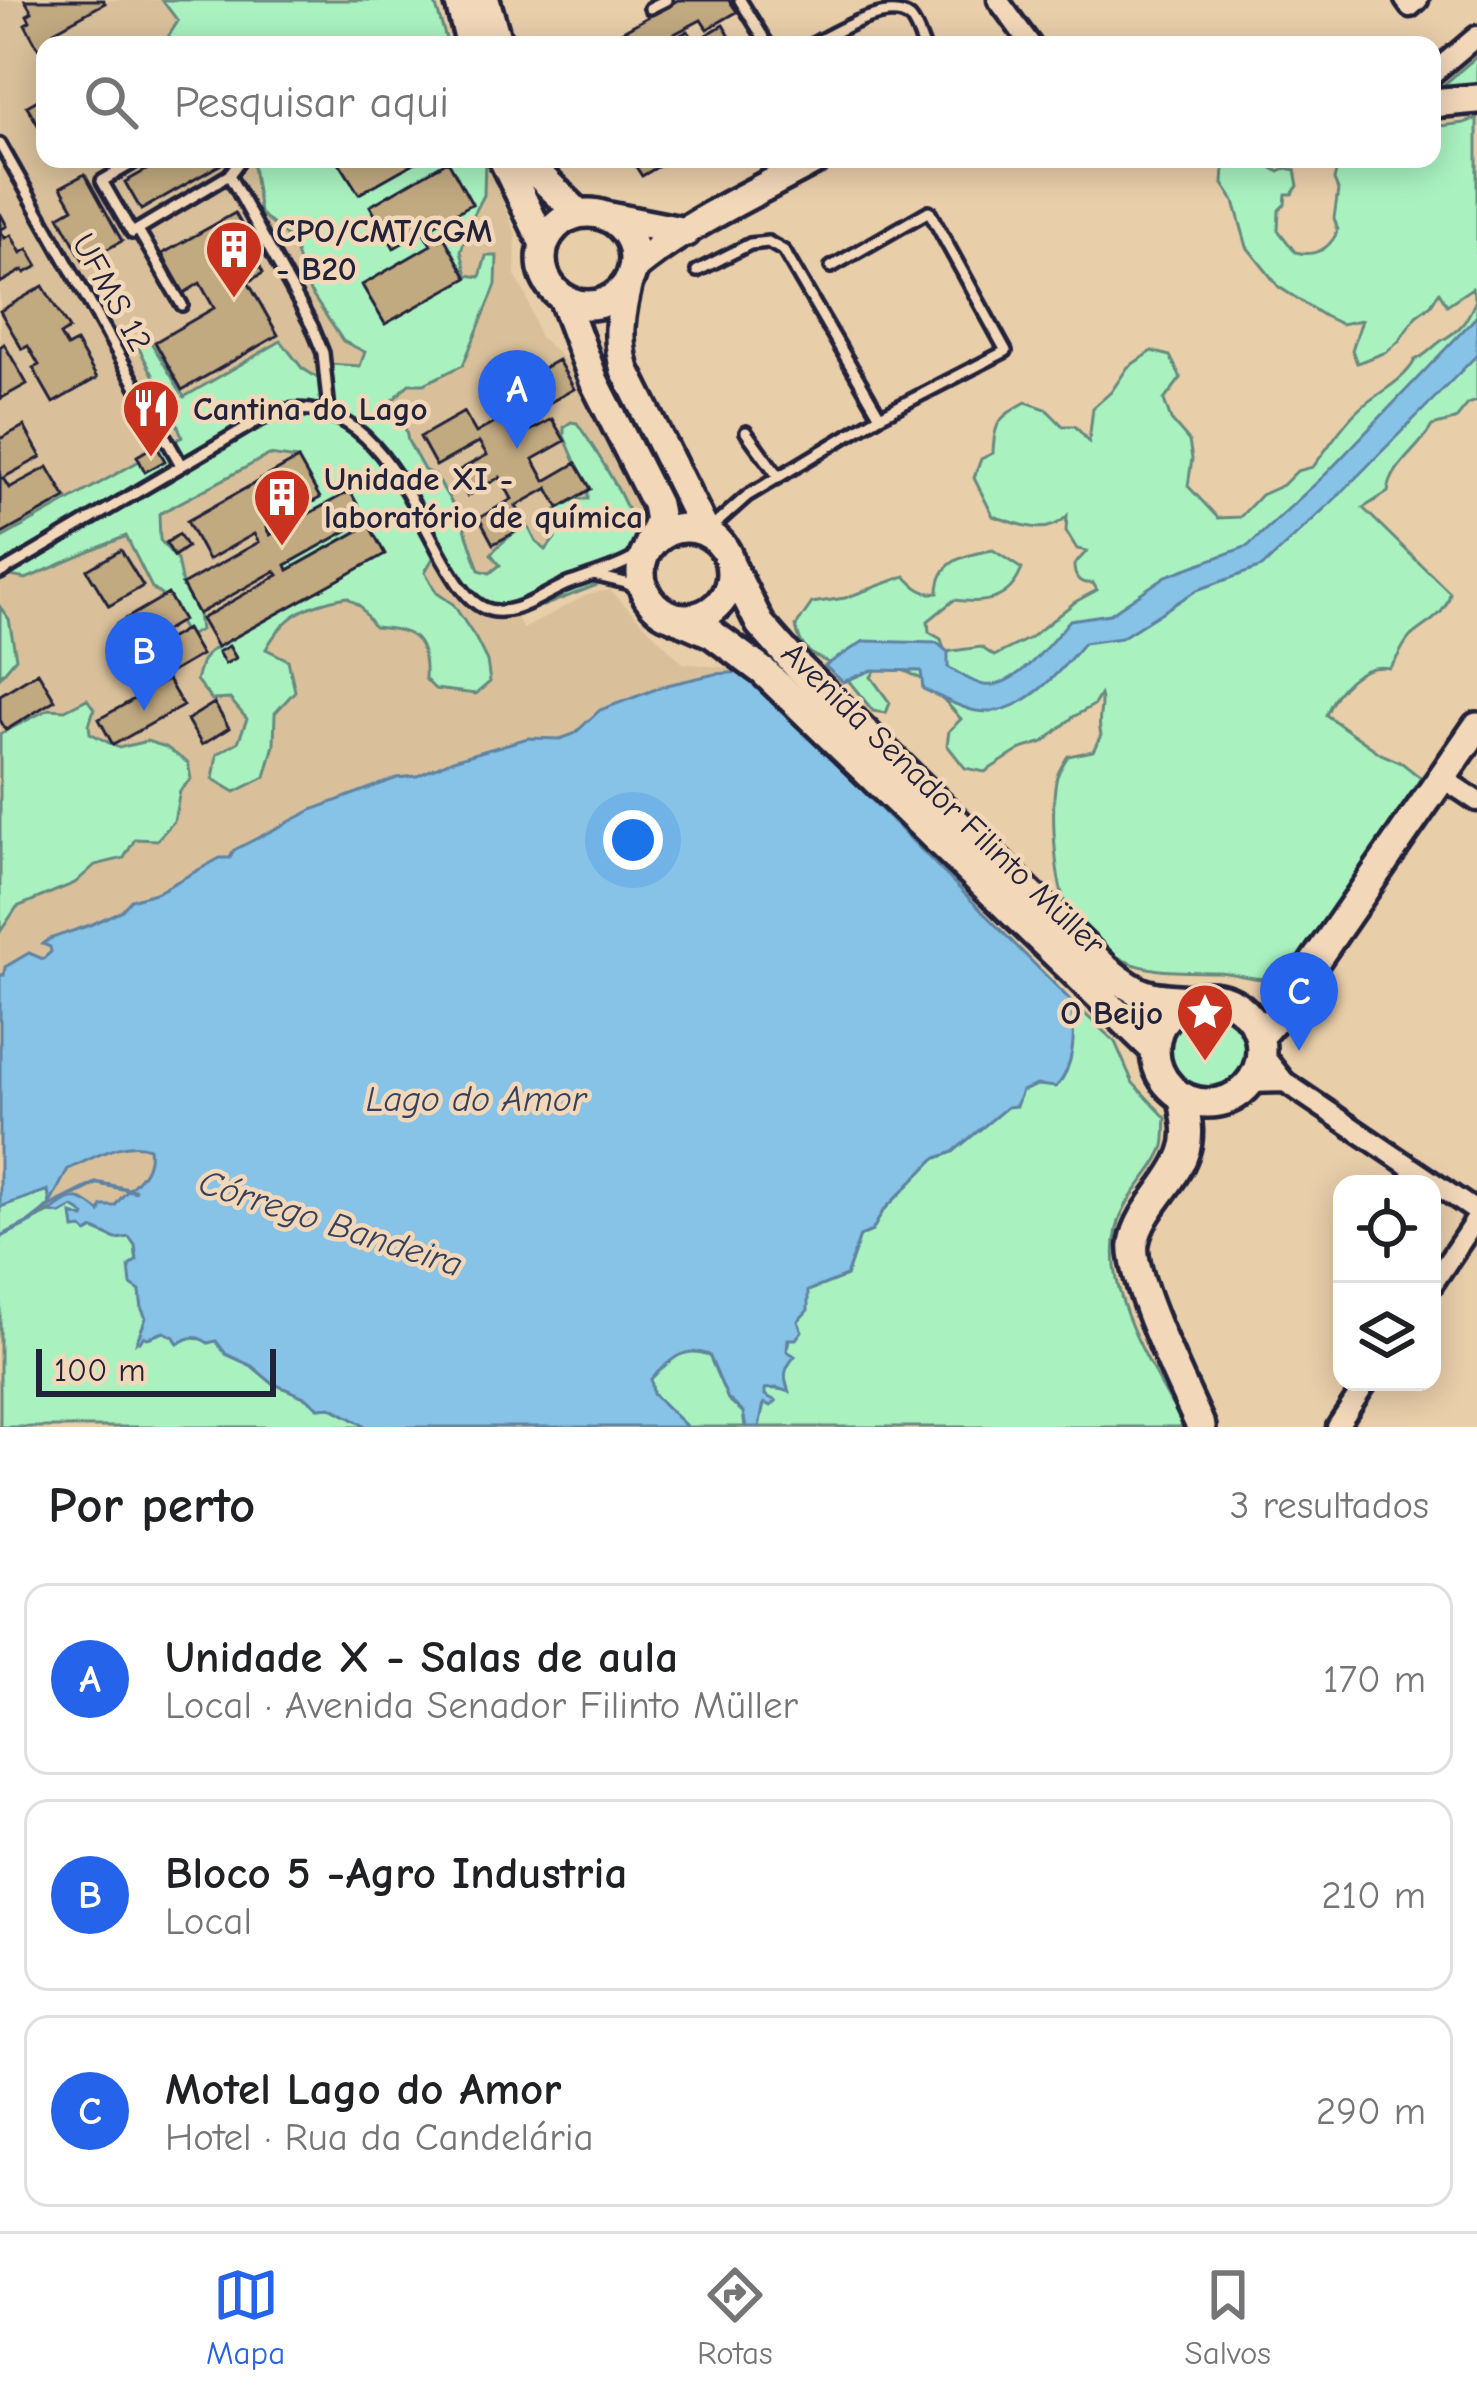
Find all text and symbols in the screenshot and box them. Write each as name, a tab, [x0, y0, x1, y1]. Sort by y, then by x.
search box	[36, 36, 1441, 168]
icon: search	[78, 69, 144, 135]
text: Pesquisar aqui	[174, 76, 449, 128]
place label: CPO/CMT/CGM - B20	[276, 212, 492, 288]
building icon: CPO/CMT/CGM - B20	[203, 218, 265, 300]
street label: UFMS 12	[64, 227, 160, 358]
pin: A	[478, 350, 556, 449]
restaurant icon: Cantina do Lago	[120, 377, 182, 459]
place label: Cantina do Lago	[193, 390, 428, 428]
place label: Unidade XI - laboratório de química	[324, 460, 643, 536]
building icon: Unidade XI - laboratório de química	[251, 466, 313, 548]
pin: B	[105, 612, 183, 711]
street label: Avenida Senador Filinto Müller	[774, 634, 1113, 963]
your location	[603, 810, 663, 870]
pin: C	[1260, 952, 1338, 1051]
place icon: O Beijo	[1174, 981, 1236, 1063]
place label: O Beijo	[1060, 994, 1163, 1032]
water label: Lago do Amor	[366, 1079, 588, 1120]
water label: Córrego Bandeira	[194, 1162, 467, 1285]
map controls	[1333, 1175, 1441, 1391]
button: locate	[1333, 1175, 1441, 1283]
button: layers	[1333, 1283, 1441, 1391]
scale bar	[36, 1343, 276, 1396]
text: 100 m	[54, 1351, 146, 1389]
text: Por perto	[48, 1476, 255, 1535]
text: 3 resultados	[1230, 1483, 1429, 1528]
text: Unidade X - Salas de aula	[165, 1631, 678, 1683]
text: A	[79, 1657, 101, 1702]
text: 170 m	[1323, 1657, 1426, 1702]
text: Local · Avenida Senador Filinto Müller	[165, 1683, 798, 1728]
text: Bloco 5 -Agro Industria	[165, 1847, 627, 1899]
text: B	[78, 1873, 102, 1918]
text: 210 m	[1321, 1873, 1426, 1918]
text: Local	[165, 1899, 252, 1944]
text: Motel Lago do Amor	[165, 2063, 562, 2115]
text: C	[78, 2089, 102, 2134]
text: 290 m	[1316, 2089, 1426, 2134]
text: Hotel · Rua da Candelária	[165, 2115, 594, 2160]
tab: Mapa	[206, 2262, 285, 2372]
tab: Rotas	[697, 2262, 773, 2372]
tab: Salvos	[1185, 2262, 1271, 2372]

